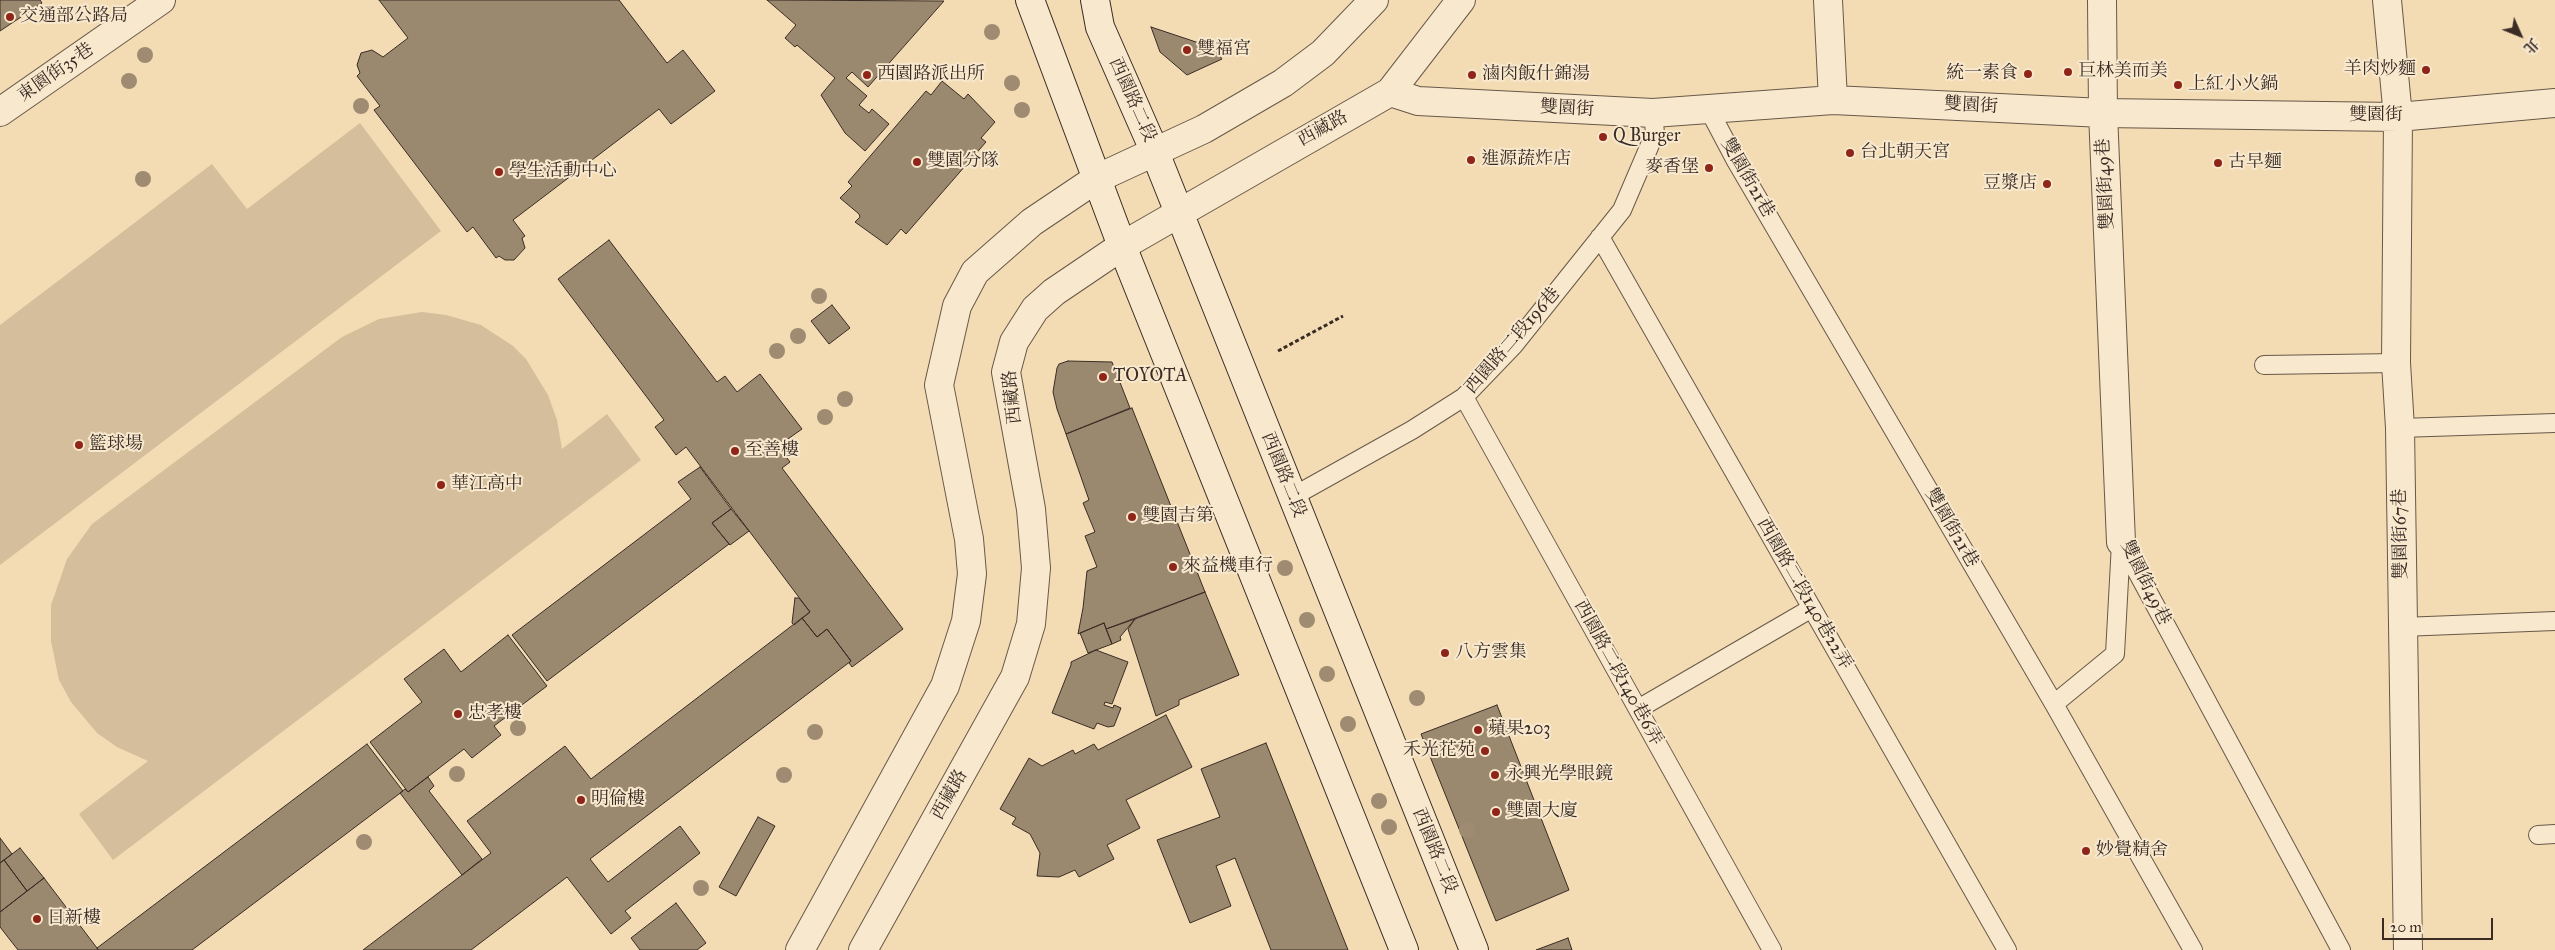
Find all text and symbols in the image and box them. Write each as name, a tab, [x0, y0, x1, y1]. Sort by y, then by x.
place label: 交通部公路局	[20, 6, 128, 28]
north arrow	[2495, 10, 2545, 60]
marker: 交通部公路局	[4, 11, 16, 23]
text: 北	[2520, 35, 2542, 57]
street label: 東園街35巷	[14, 39, 98, 107]
place label: 雙福宮	[1197, 39, 1251, 61]
marker: 雙福宮	[1181, 44, 1193, 56]
street label: 西園路二段	[1104, 54, 1160, 146]
place label: 羊肉炒麵	[2344, 59, 2416, 81]
place label: 巨林美而美	[2078, 61, 2168, 83]
place label: 統一素食	[1946, 63, 2018, 85]
place label: 西園路派出所	[877, 64, 985, 86]
place label: 滷肉飯什錦湯	[1482, 64, 1590, 86]
marker: 羊肉炒麵	[2420, 64, 2432, 76]
marker: 巨林美而美	[2062, 66, 2074, 78]
marker: 統一素食	[2022, 68, 2034, 80]
marker: 西園路派出所	[861, 69, 873, 81]
marker: 滷肉飯什錦湯	[1466, 69, 1478, 81]
place label: 上紅小火鍋	[2188, 74, 2278, 96]
marker: 上紅小火鍋	[2172, 79, 2184, 91]
street label: 雙園街	[1943, 94, 1999, 118]
street label: 雙園街	[1539, 97, 1595, 121]
street label: 雙園街	[2349, 105, 2403, 127]
street label: 西藏路	[1294, 106, 1352, 152]
place label: Q Burger	[1613, 126, 1680, 148]
marker: Q Burger	[1597, 131, 1609, 143]
street label: 雙園街21巷	[1716, 135, 1778, 221]
street label: 雙園街49巷	[2093, 138, 2119, 230]
place label: 台北朝天宮	[1860, 142, 1950, 164]
marker: 台北朝天宮	[1844, 147, 1856, 159]
place label: 進源蔬炸店	[1481, 149, 1571, 171]
place label: 雙園分隊	[927, 151, 999, 173]
place label: 古早麵	[2228, 152, 2282, 174]
marker: 進源蔬炸店	[1465, 154, 1477, 166]
marker: 雙園分隊	[911, 156, 923, 168]
place label: 麥香堡	[1645, 157, 1699, 179]
marker: 古早麵	[2212, 157, 2224, 169]
place label: 學生活動中心	[509, 161, 617, 183]
marker: 麥香堡	[1703, 162, 1715, 174]
marker: 學生活動中心	[493, 166, 505, 178]
place label: 豆漿店	[1983, 173, 2037, 195]
marker: 豆漿店	[2041, 178, 2053, 190]
street label: 西園路二段196巷	[1461, 283, 1565, 399]
place label: TOYOTA	[1113, 366, 1187, 388]
street label: 西藏路	[999, 369, 1027, 425]
marker: TOYOTA	[1097, 371, 1109, 383]
street label: 西園路二段	[1256, 429, 1310, 521]
place label: 籃球場	[89, 434, 143, 456]
marker: 籃球場	[73, 439, 85, 451]
place label: 至善樓	[745, 440, 799, 462]
marker: 至善樓	[729, 445, 741, 457]
place label: 華江高中	[451, 474, 523, 496]
marker: 華江高中	[435, 479, 447, 491]
street label: 雙園街21巷	[1920, 485, 1982, 571]
street label: 雙園街67巷	[2389, 488, 2413, 580]
place label: 雙園吉第	[1142, 506, 1214, 528]
marker: 雙園吉第	[1126, 511, 1138, 523]
street label: 西園路二段140巷22弄	[1752, 514, 1856, 674]
street label: 雙園街49巷	[2115, 537, 2175, 629]
place label: 來益機車行	[1183, 556, 1273, 578]
marker: 來益機車行	[1167, 561, 1179, 573]
street label: 西園路二段140巷6弄	[1569, 597, 1667, 749]
place label: 八方雲集	[1455, 642, 1527, 664]
marker: 八方雲集	[1439, 647, 1451, 659]
place label: 忠孝樓	[468, 703, 522, 725]
marker: 忠孝樓	[452, 708, 464, 720]
place label: 蘋果203	[1488, 719, 1551, 741]
marker: 蘋果203	[1472, 724, 1484, 736]
place label: 禾光花苑	[1403, 740, 1475, 762]
marker: 禾光花苑	[1479, 745, 1491, 757]
place label: 永興光學眼鏡	[1505, 764, 1613, 786]
street label: 西藏路	[927, 766, 973, 824]
marker: 永興光學眼鏡	[1489, 769, 1501, 781]
place label: 明倫樓	[591, 789, 645, 811]
marker: 明倫樓	[575, 794, 587, 806]
place label: 雙園大廈	[1506, 801, 1578, 823]
street label: 西園路二段	[1407, 805, 1461, 897]
marker: 雙園大廈	[1490, 806, 1502, 818]
place label: 妙覺精舍	[2096, 840, 2168, 862]
marker: 妙覺精舍	[2080, 845, 2092, 857]
place label: 日新樓	[47, 908, 101, 930]
scale bar	[2385, 908, 2496, 940]
marker: 日新樓	[31, 913, 43, 925]
text: 20 m	[2390, 918, 2422, 936]

